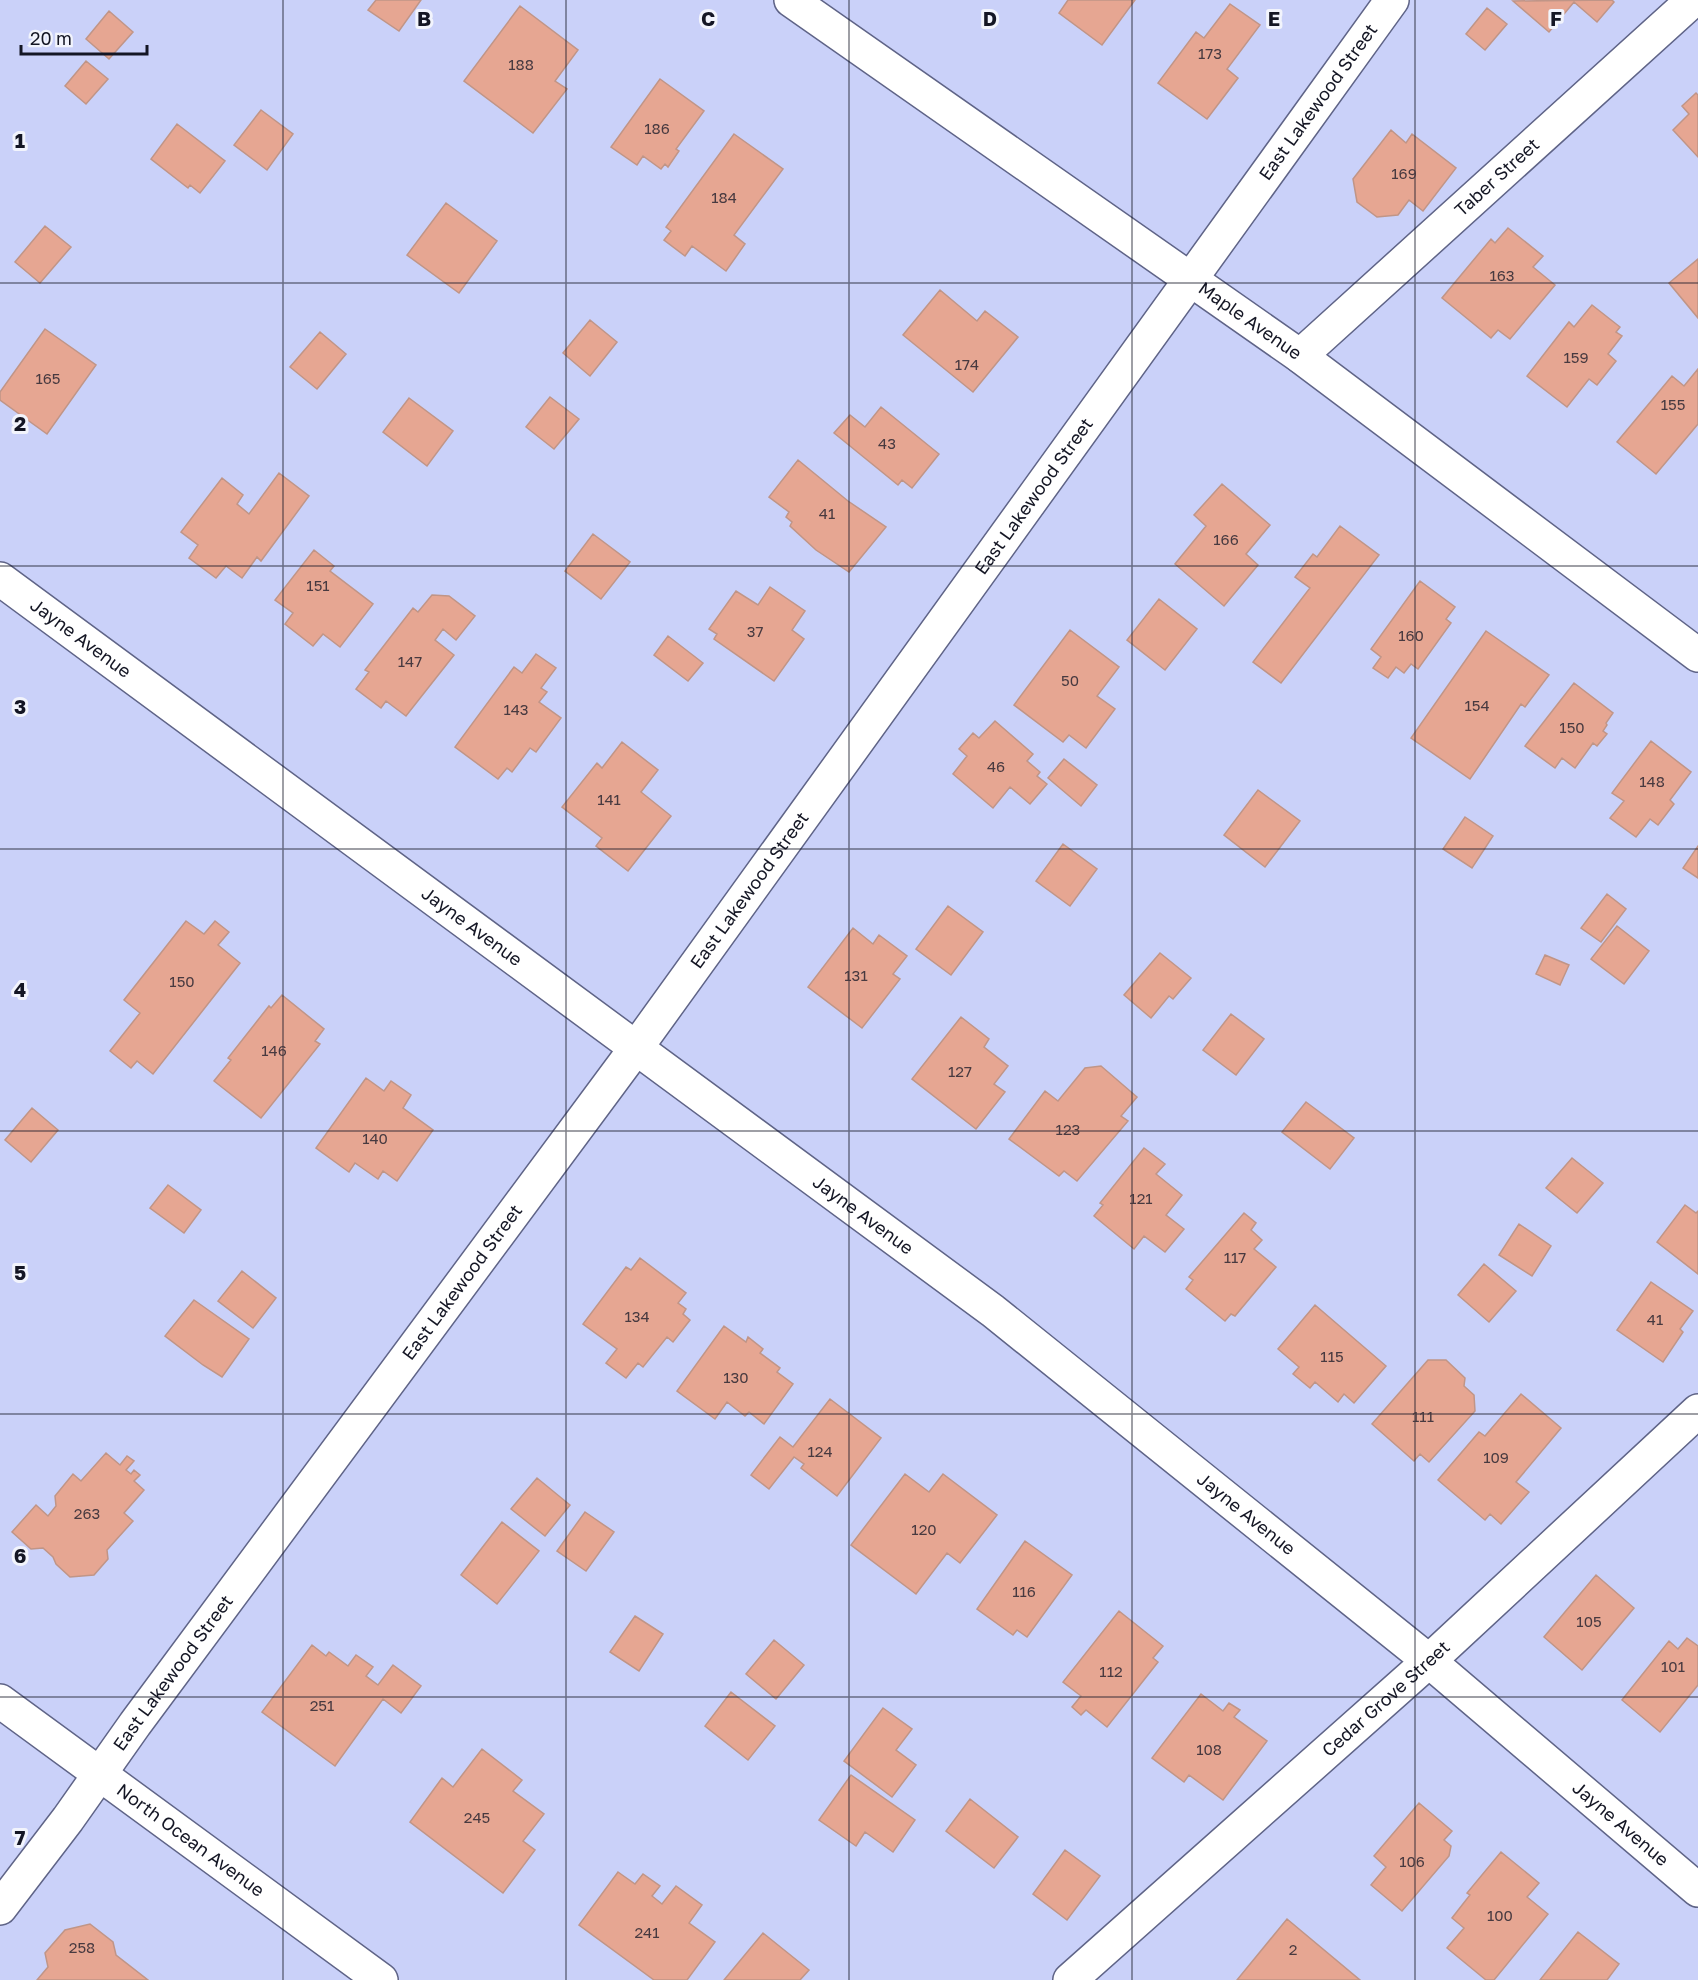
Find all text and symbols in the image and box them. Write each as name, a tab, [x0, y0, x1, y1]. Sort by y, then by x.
text: B	[417, 6, 431, 30]
text: C	[701, 6, 715, 30]
text: D	[983, 6, 997, 30]
text: E	[1268, 6, 1280, 30]
text: F	[1550, 6, 1562, 30]
scale bar	[21, 18, 147, 56]
street label: East Lakewood Street	[1254, 19, 1381, 184]
text: 20 m	[30, 27, 72, 49]
house number: 173	[1198, 44, 1222, 62]
house number: 188	[508, 55, 534, 73]
house number: 186	[644, 119, 670, 137]
text: 1	[15, 128, 25, 152]
street label: Taber Street	[1450, 133, 1543, 220]
house number: 169	[1391, 164, 1417, 182]
house number: 184	[711, 188, 737, 206]
house number: 163	[1489, 266, 1515, 284]
street label: Maple Avenue	[1195, 276, 1306, 364]
house number: 159	[1563, 348, 1589, 366]
house number: 174	[955, 355, 979, 373]
house number: 165	[35, 369, 61, 387]
house number: 155	[1661, 395, 1685, 413]
text: 2	[14, 411, 26, 435]
street label: East Lakewood Street	[969, 413, 1097, 578]
house number: 43	[878, 434, 896, 452]
house number: 41	[819, 504, 835, 522]
house number: 166	[1213, 530, 1239, 548]
house number: 151	[306, 576, 330, 594]
street label: Jayne Avenue	[26, 593, 136, 682]
house number: 37	[747, 622, 763, 640]
house number: 160	[1398, 626, 1424, 644]
house number: 147	[398, 652, 422, 670]
house number: 50	[1061, 671, 1079, 689]
text: 3	[14, 694, 26, 718]
house number: 154	[1464, 696, 1490, 714]
house number: 143	[503, 700, 529, 718]
house number: 150	[1559, 718, 1585, 736]
house number: 46	[987, 757, 1005, 775]
house number: 148	[1639, 772, 1665, 790]
house number: 141	[597, 790, 621, 808]
street label: East Lakewood Street	[685, 807, 813, 972]
street label: Jayne Avenue	[418, 882, 527, 970]
house number: 131	[844, 966, 868, 984]
house number: 150	[169, 972, 195, 990]
text: 4	[14, 977, 26, 1001]
house number: 146	[261, 1041, 287, 1059]
house number: 127	[948, 1062, 972, 1080]
house number: 123	[1056, 1120, 1080, 1138]
house number: 140	[362, 1129, 388, 1147]
street label: Jayne Avenue	[809, 1170, 918, 1259]
house number: 121	[1129, 1189, 1153, 1207]
street label: East Lakewood Street	[397, 1200, 526, 1364]
house number: 117	[1224, 1248, 1246, 1266]
text: 5	[14, 1260, 26, 1284]
house number: 134	[624, 1307, 650, 1325]
house number: 41	[1647, 1310, 1663, 1328]
house number: 115	[1320, 1347, 1344, 1365]
house number: 130	[723, 1368, 749, 1386]
house number: 111	[1412, 1407, 1434, 1425]
house number: 124	[807, 1442, 833, 1460]
house number: 109	[1483, 1448, 1509, 1466]
street label: Jayne Avenue	[1193, 1467, 1300, 1559]
house number: 263	[74, 1504, 100, 1522]
house number: 120	[911, 1520, 937, 1538]
text: 6	[14, 1543, 26, 1567]
house number: 116	[1012, 1582, 1036, 1600]
street label: East Lakewood Street	[108, 1590, 237, 1754]
house number: 105	[1576, 1612, 1602, 1630]
street label: Cedar Grove Street	[1317, 1636, 1454, 1761]
house number: 101	[1661, 1657, 1685, 1675]
house number: 112	[1099, 1662, 1123, 1680]
house number: 251	[310, 1696, 334, 1714]
house number: 108	[1196, 1740, 1222, 1758]
street label: Jayne Avenue	[1568, 1776, 1674, 1870]
street label: North Ocean Avenue	[113, 1778, 269, 1901]
house number: 245	[464, 1808, 490, 1826]
text: 7	[15, 1825, 26, 1849]
house number: 106	[1399, 1852, 1425, 1870]
house number: 100	[1487, 1906, 1513, 1924]
house number: 241	[634, 1923, 660, 1941]
house number: 258	[69, 1938, 95, 1956]
house number: 2	[1289, 1940, 1297, 1958]

